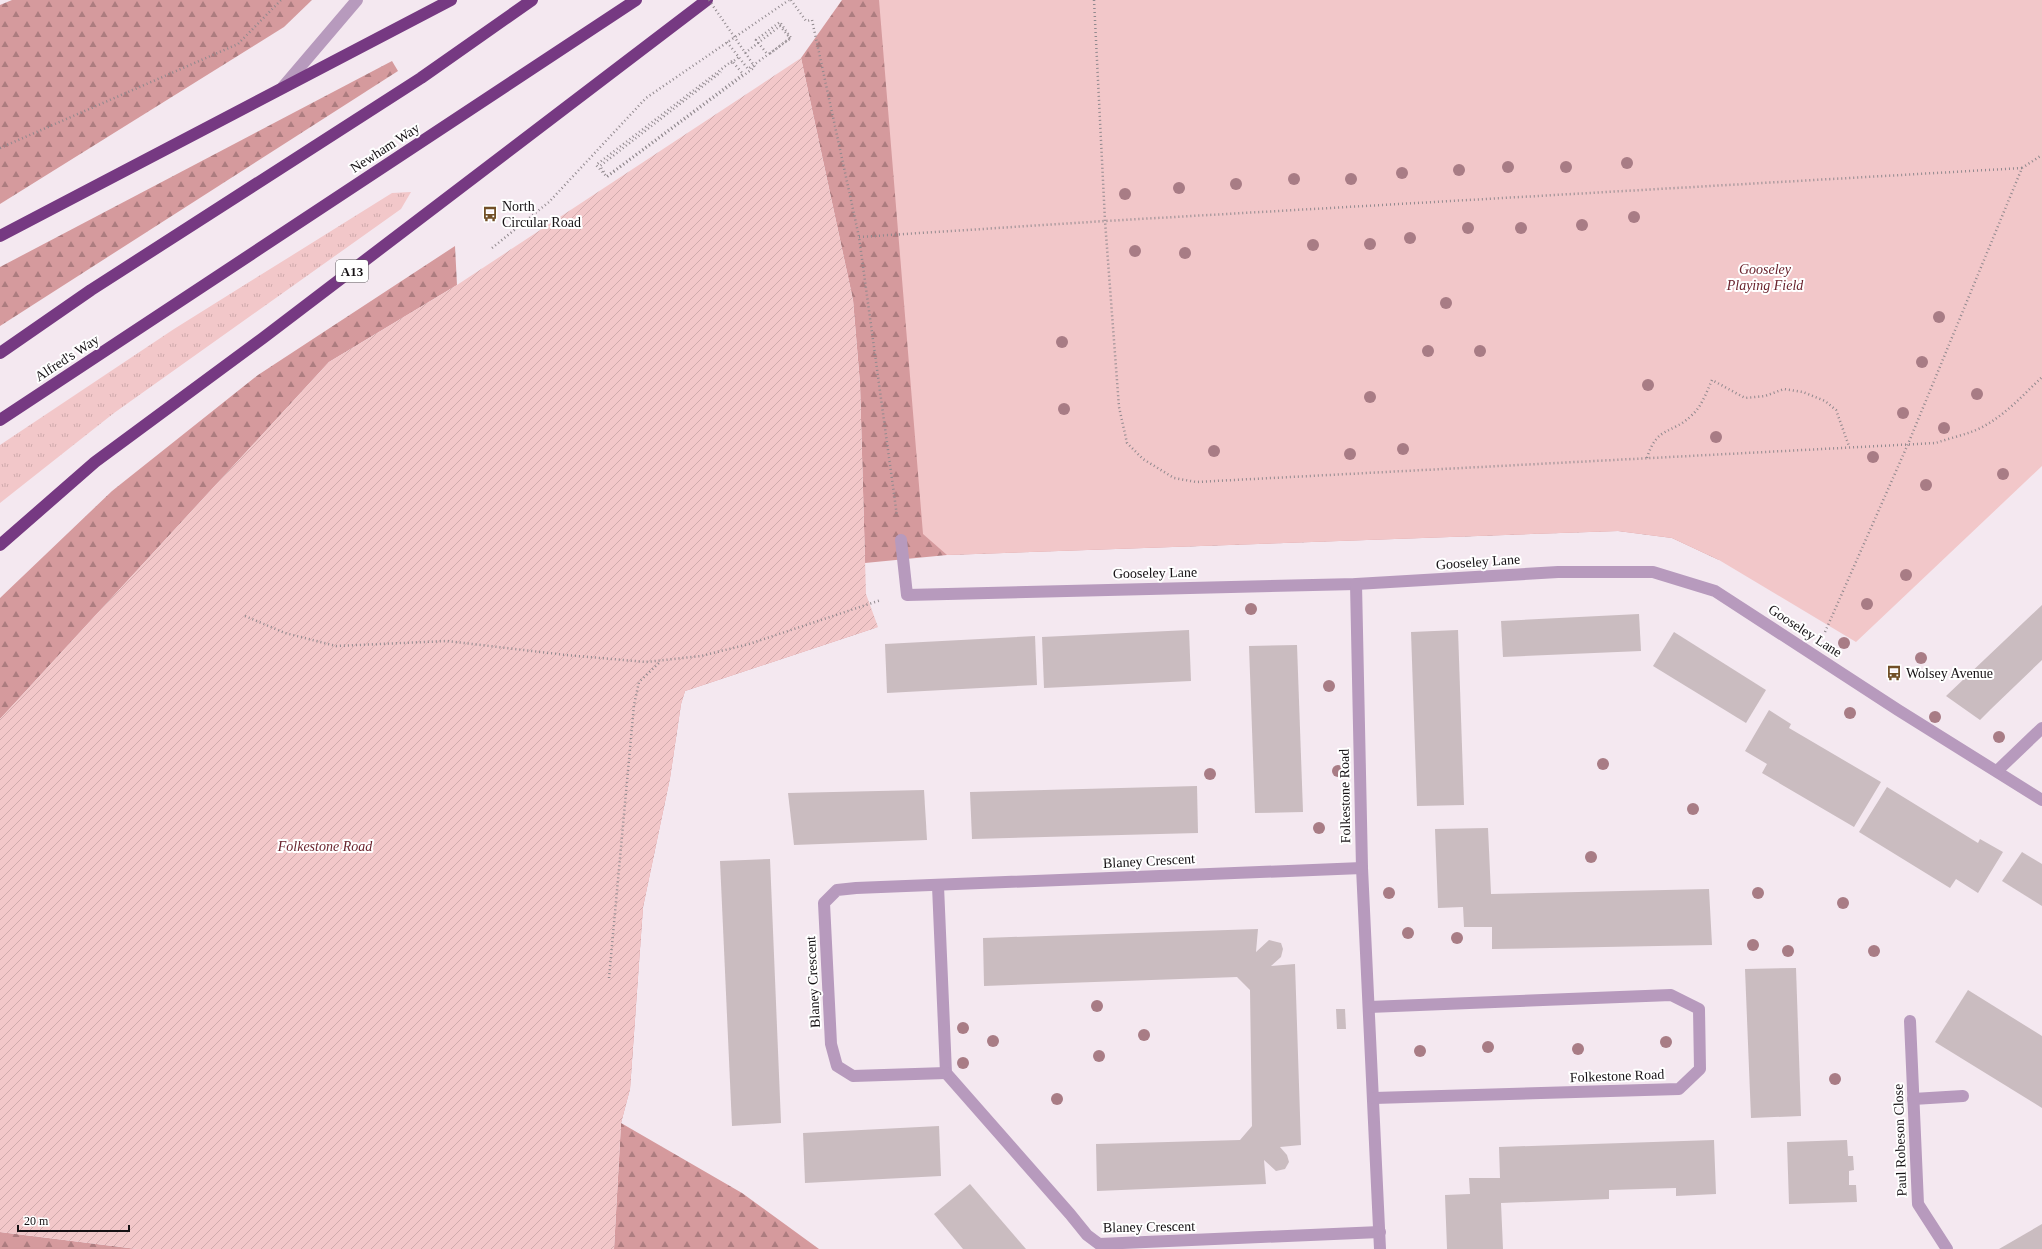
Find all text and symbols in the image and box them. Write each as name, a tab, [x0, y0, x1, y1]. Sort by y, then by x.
street label: Newham Way	[348, 120, 422, 176]
place label: North Circular Road	[502, 199, 581, 230]
bus stop icon: North Circular Road	[481, 205, 499, 223]
road number: A13	[336, 260, 368, 282]
park label: Gooseley Playing Field	[1726, 262, 1804, 293]
street label: Alfred's Way	[32, 332, 102, 384]
street label: Gooseley Lane	[1435, 552, 1521, 572]
street label: Gooseley Lane	[1113, 565, 1197, 581]
street label: Gooseley Lane	[1766, 602, 1844, 660]
bus stop icon: Wolsey Avenue	[1885, 664, 1903, 682]
place label: Wolsey Avenue	[1906, 666, 1993, 681]
street label: Folkestone Road	[1337, 749, 1353, 843]
park label: Folkestone Road	[277, 839, 373, 854]
street label: Blaney Crescent	[1103, 851, 1196, 871]
street label: Blaney Crescent	[803, 935, 823, 1028]
street label: Folkestone Road	[1570, 1067, 1664, 1085]
street label: Paul Robeson Close	[1891, 1083, 1909, 1197]
scale bar	[18, 1207, 129, 1233]
text: 20 m	[24, 1214, 49, 1228]
street label: Blaney Crescent	[1103, 1219, 1195, 1235]

